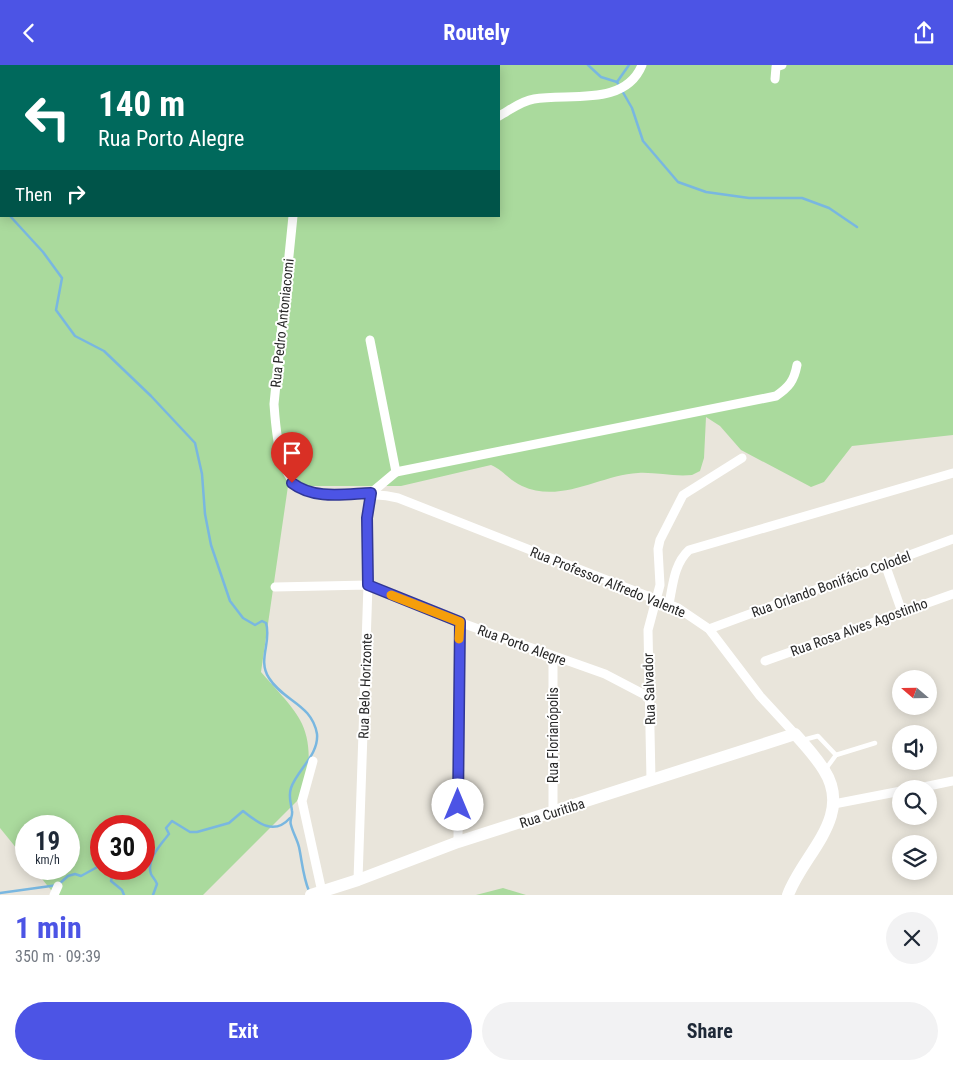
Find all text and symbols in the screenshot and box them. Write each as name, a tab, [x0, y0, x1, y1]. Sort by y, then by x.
icon: back	[15, 19, 43, 47]
icon: share	[910, 19, 938, 47]
text: Routely	[443, 20, 510, 45]
text: 140 m	[98, 84, 185, 125]
icon: left	[15, 85, 80, 150]
text: Rua Porto Alegre	[98, 126, 244, 151]
icon: right	[62, 180, 90, 208]
text: Then	[15, 183, 52, 206]
street label: Rua Pedro Antoniacomi	[267, 258, 297, 388]
pin	[271, 432, 313, 483]
icon: arrive	[278, 439, 306, 467]
street label: Rua Professor Alfredo Valente	[528, 543, 688, 621]
street label: Rua Orlando Bonifácio Colodel	[749, 548, 913, 620]
street label: Rua Rosa Alves Agostinho	[788, 595, 930, 659]
street label: Rua Porto Alegre	[476, 622, 569, 669]
street label: Rua Belo Horizonte	[355, 633, 375, 739]
street label: Rua Salvador	[640, 653, 658, 725]
north arrow	[892, 670, 938, 715]
map controls	[892, 670, 937, 880]
street label: Rua Florianópolis	[545, 687, 561, 783]
button: sound	[892, 725, 937, 770]
position arrow	[431, 778, 483, 830]
button: search	[892, 780, 937, 825]
street label: Rua Curitiba	[518, 795, 586, 831]
speed limit sign: 30	[90, 815, 155, 880]
text: 19	[35, 827, 60, 856]
button: layers	[892, 835, 937, 880]
text: km/h	[35, 853, 60, 867]
text: 1 min	[15, 910, 82, 945]
button: close	[886, 912, 938, 964]
text: 350 m · 09:39	[15, 947, 101, 966]
button: Exit	[15, 1002, 472, 1060]
button: Share	[482, 1002, 938, 1060]

